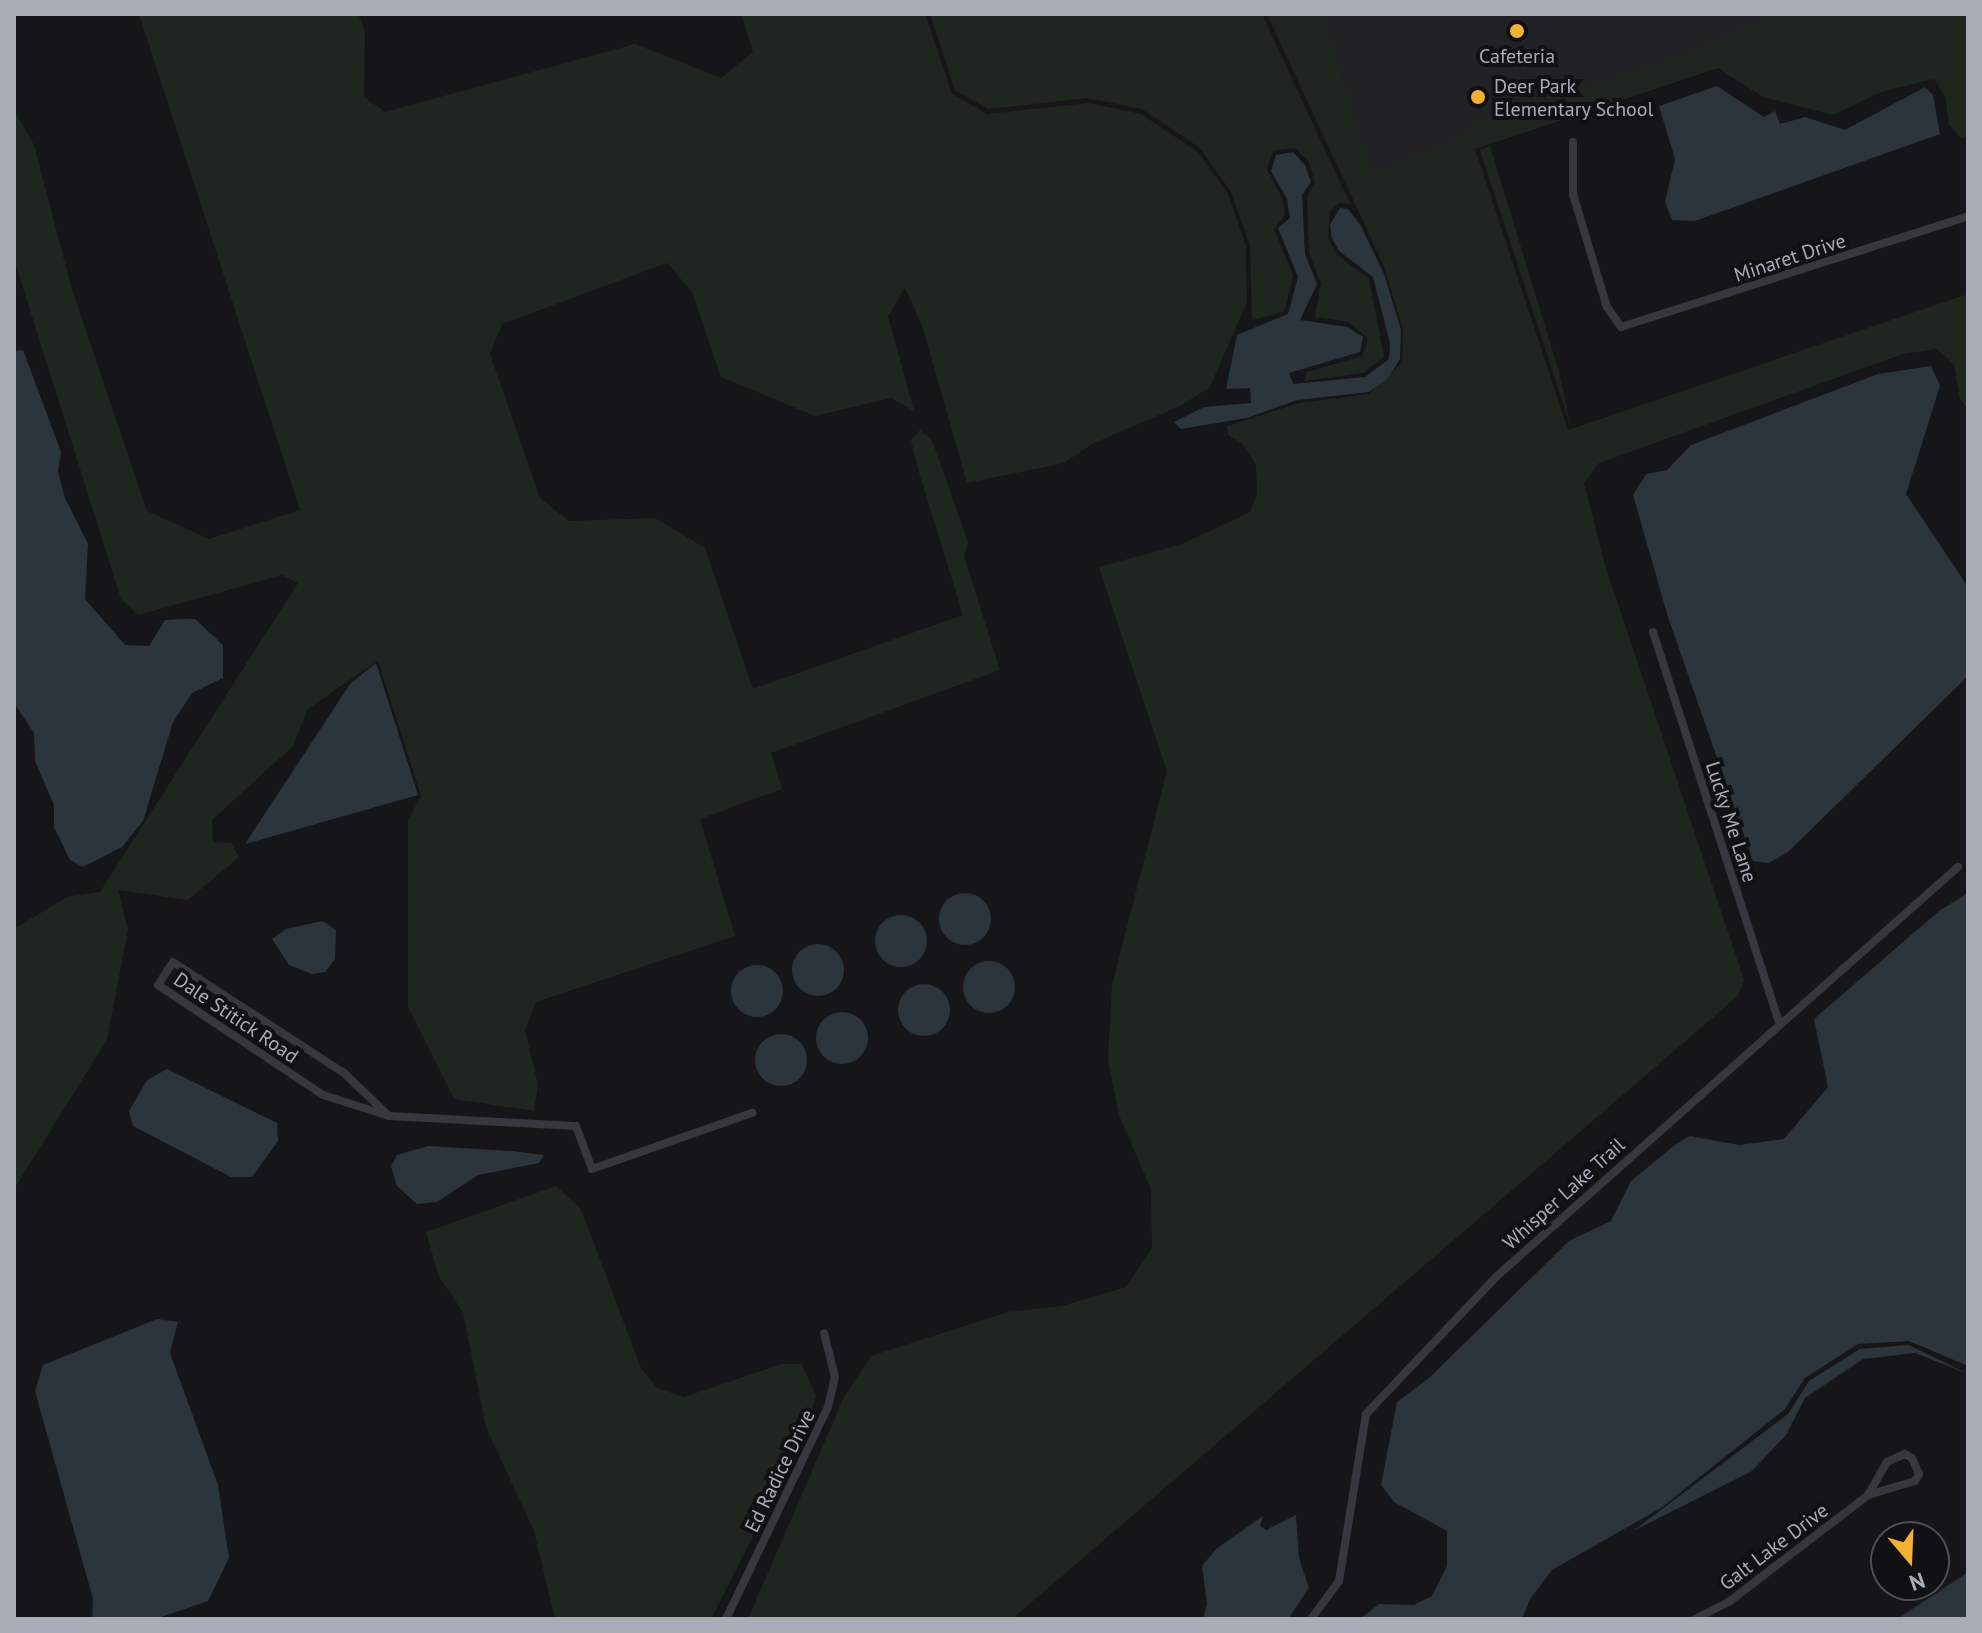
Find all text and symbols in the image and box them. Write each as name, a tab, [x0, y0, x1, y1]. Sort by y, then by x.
marker: Cafeteria	[1508, 22, 1526, 40]
place label: Cafeteria	[1479, 44, 1555, 68]
place label: Deer Park Elementary School	[1494, 74, 1654, 121]
marker: Deer Park Elementary School	[1469, 88, 1487, 106]
street label: Minaret Drive	[1731, 229, 1849, 287]
street label: Lucky Me Lane	[1700, 758, 1762, 886]
street label: Dale Stitick Road	[169, 967, 303, 1069]
street label: Whisper Lake Trail	[1498, 1133, 1630, 1255]
street label: Ed Radice Drive	[740, 1406, 820, 1536]
street label: Galt Lake Drive	[1715, 1498, 1833, 1596]
north arrow	[1870, 1521, 1950, 1601]
text: N	[1906, 1566, 1929, 1597]

